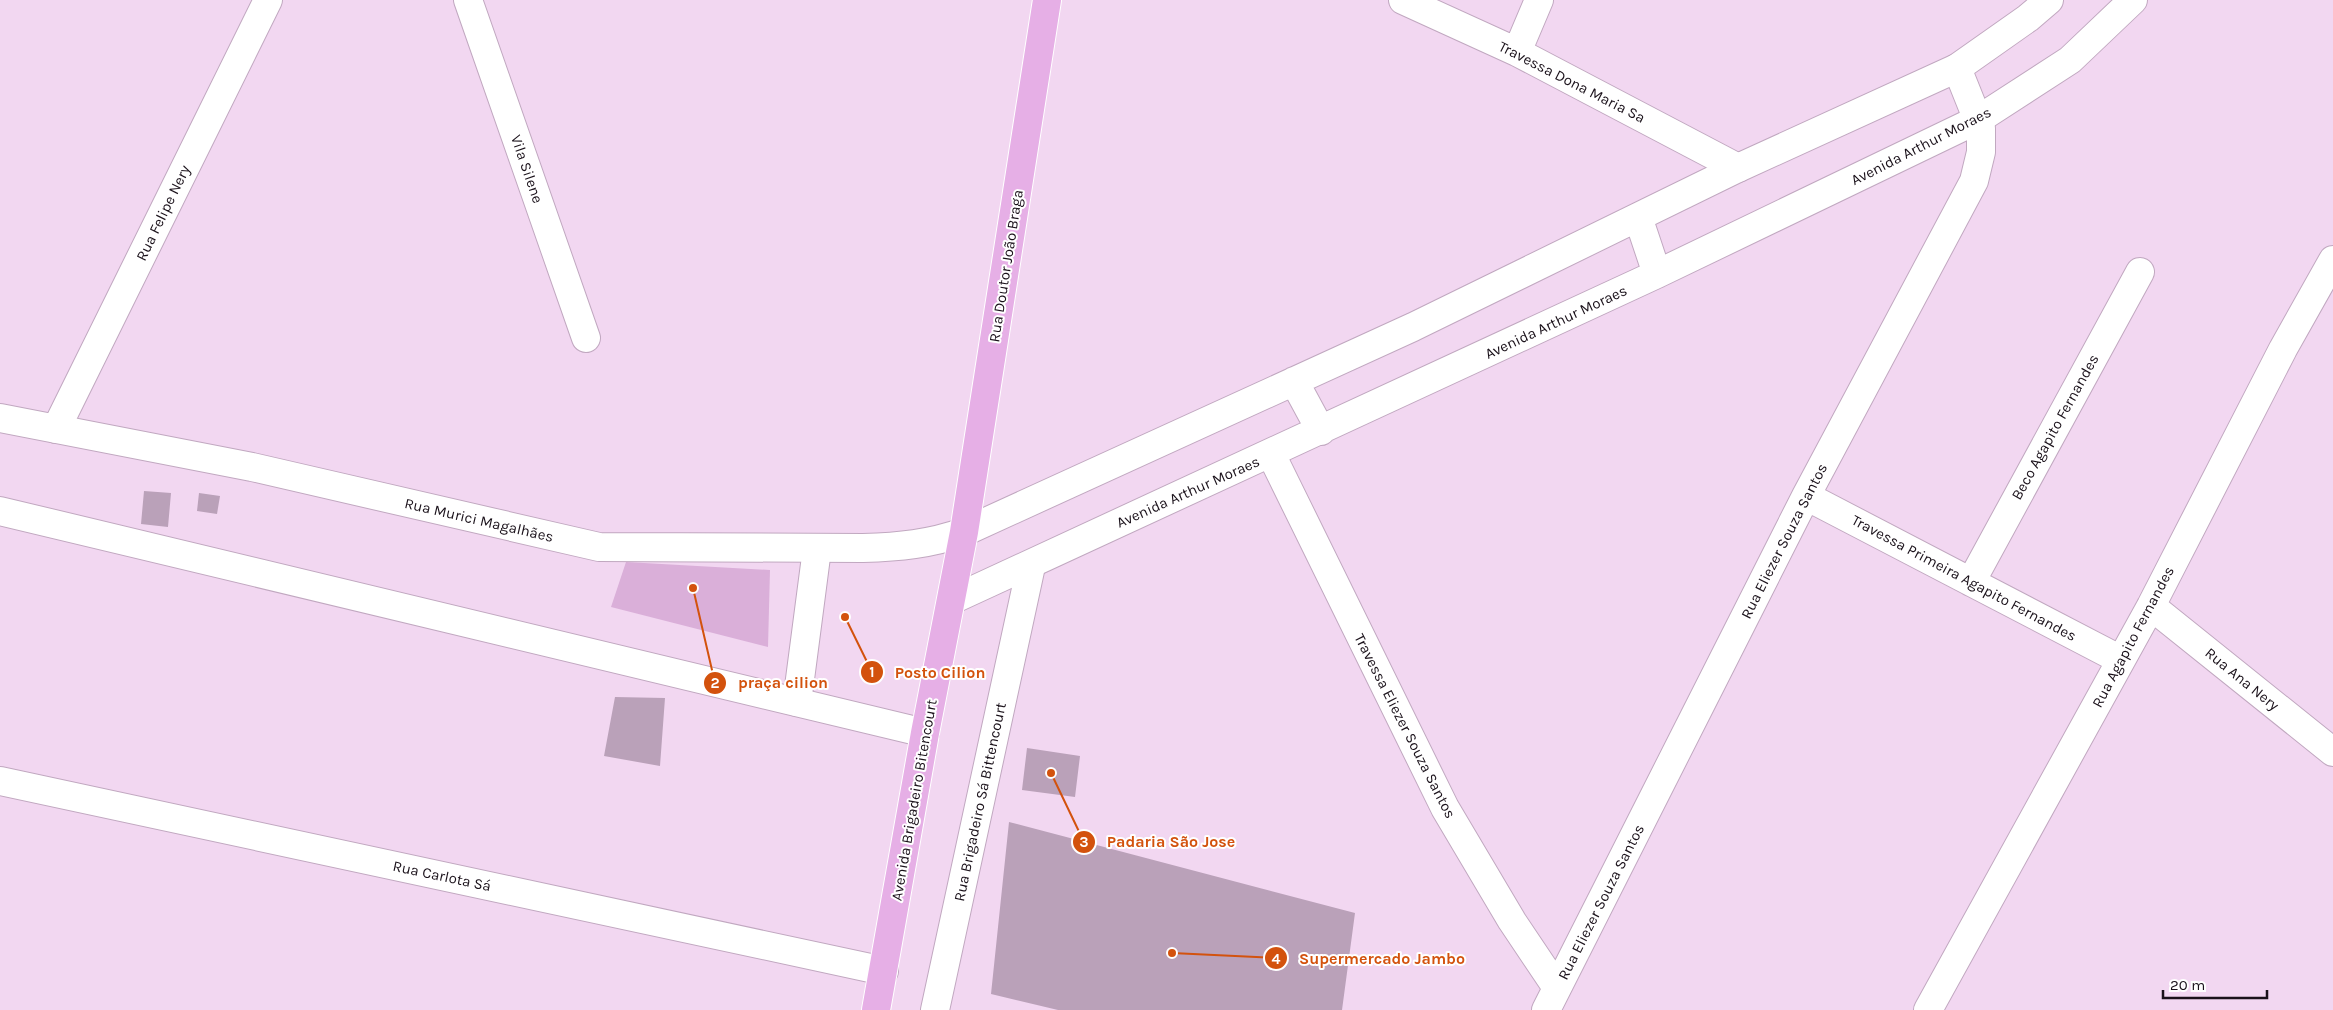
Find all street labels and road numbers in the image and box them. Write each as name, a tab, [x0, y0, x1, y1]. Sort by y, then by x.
street label: Travessa Dona Maria Sa	[1496, 37, 1648, 127]
street label: Avenida Arthur Moraes	[1848, 103, 1994, 189]
street label: Vila Silene	[507, 132, 547, 206]
street label: Rua Felipe Nery	[132, 162, 194, 264]
street label: Rua Doutor João Braga	[985, 188, 1027, 344]
street label: Avenida Arthur Moraes	[1482, 281, 1630, 363]
street label: Beco Agapito Fernandes	[2007, 351, 2103, 503]
street label: Avenida Arthur Moraes	[1114, 452, 1262, 532]
street label: Rua Eliezer Souza Santos	[1737, 460, 1831, 622]
street label: Rua Murici Magalhães	[403, 494, 555, 546]
street label: Travessa Primeira Agapito Fernandes	[1849, 511, 2079, 645]
street label: Rua Agapito Fernandes	[2088, 563, 2178, 711]
street label: Travessa Eliezer Souza Santos	[1350, 631, 1460, 821]
street label: Rua Ana Nery	[2201, 644, 2283, 714]
street label: Avenida Brigadeiro Bitencourt	[887, 698, 941, 902]
street label: Rua Brigadeiro Sá Bittencourt	[950, 700, 1010, 903]
street label: Rua Eliezer Souza Santos	[1554, 821, 1648, 983]
street label: Rua Carlota Sá	[391, 857, 493, 895]

